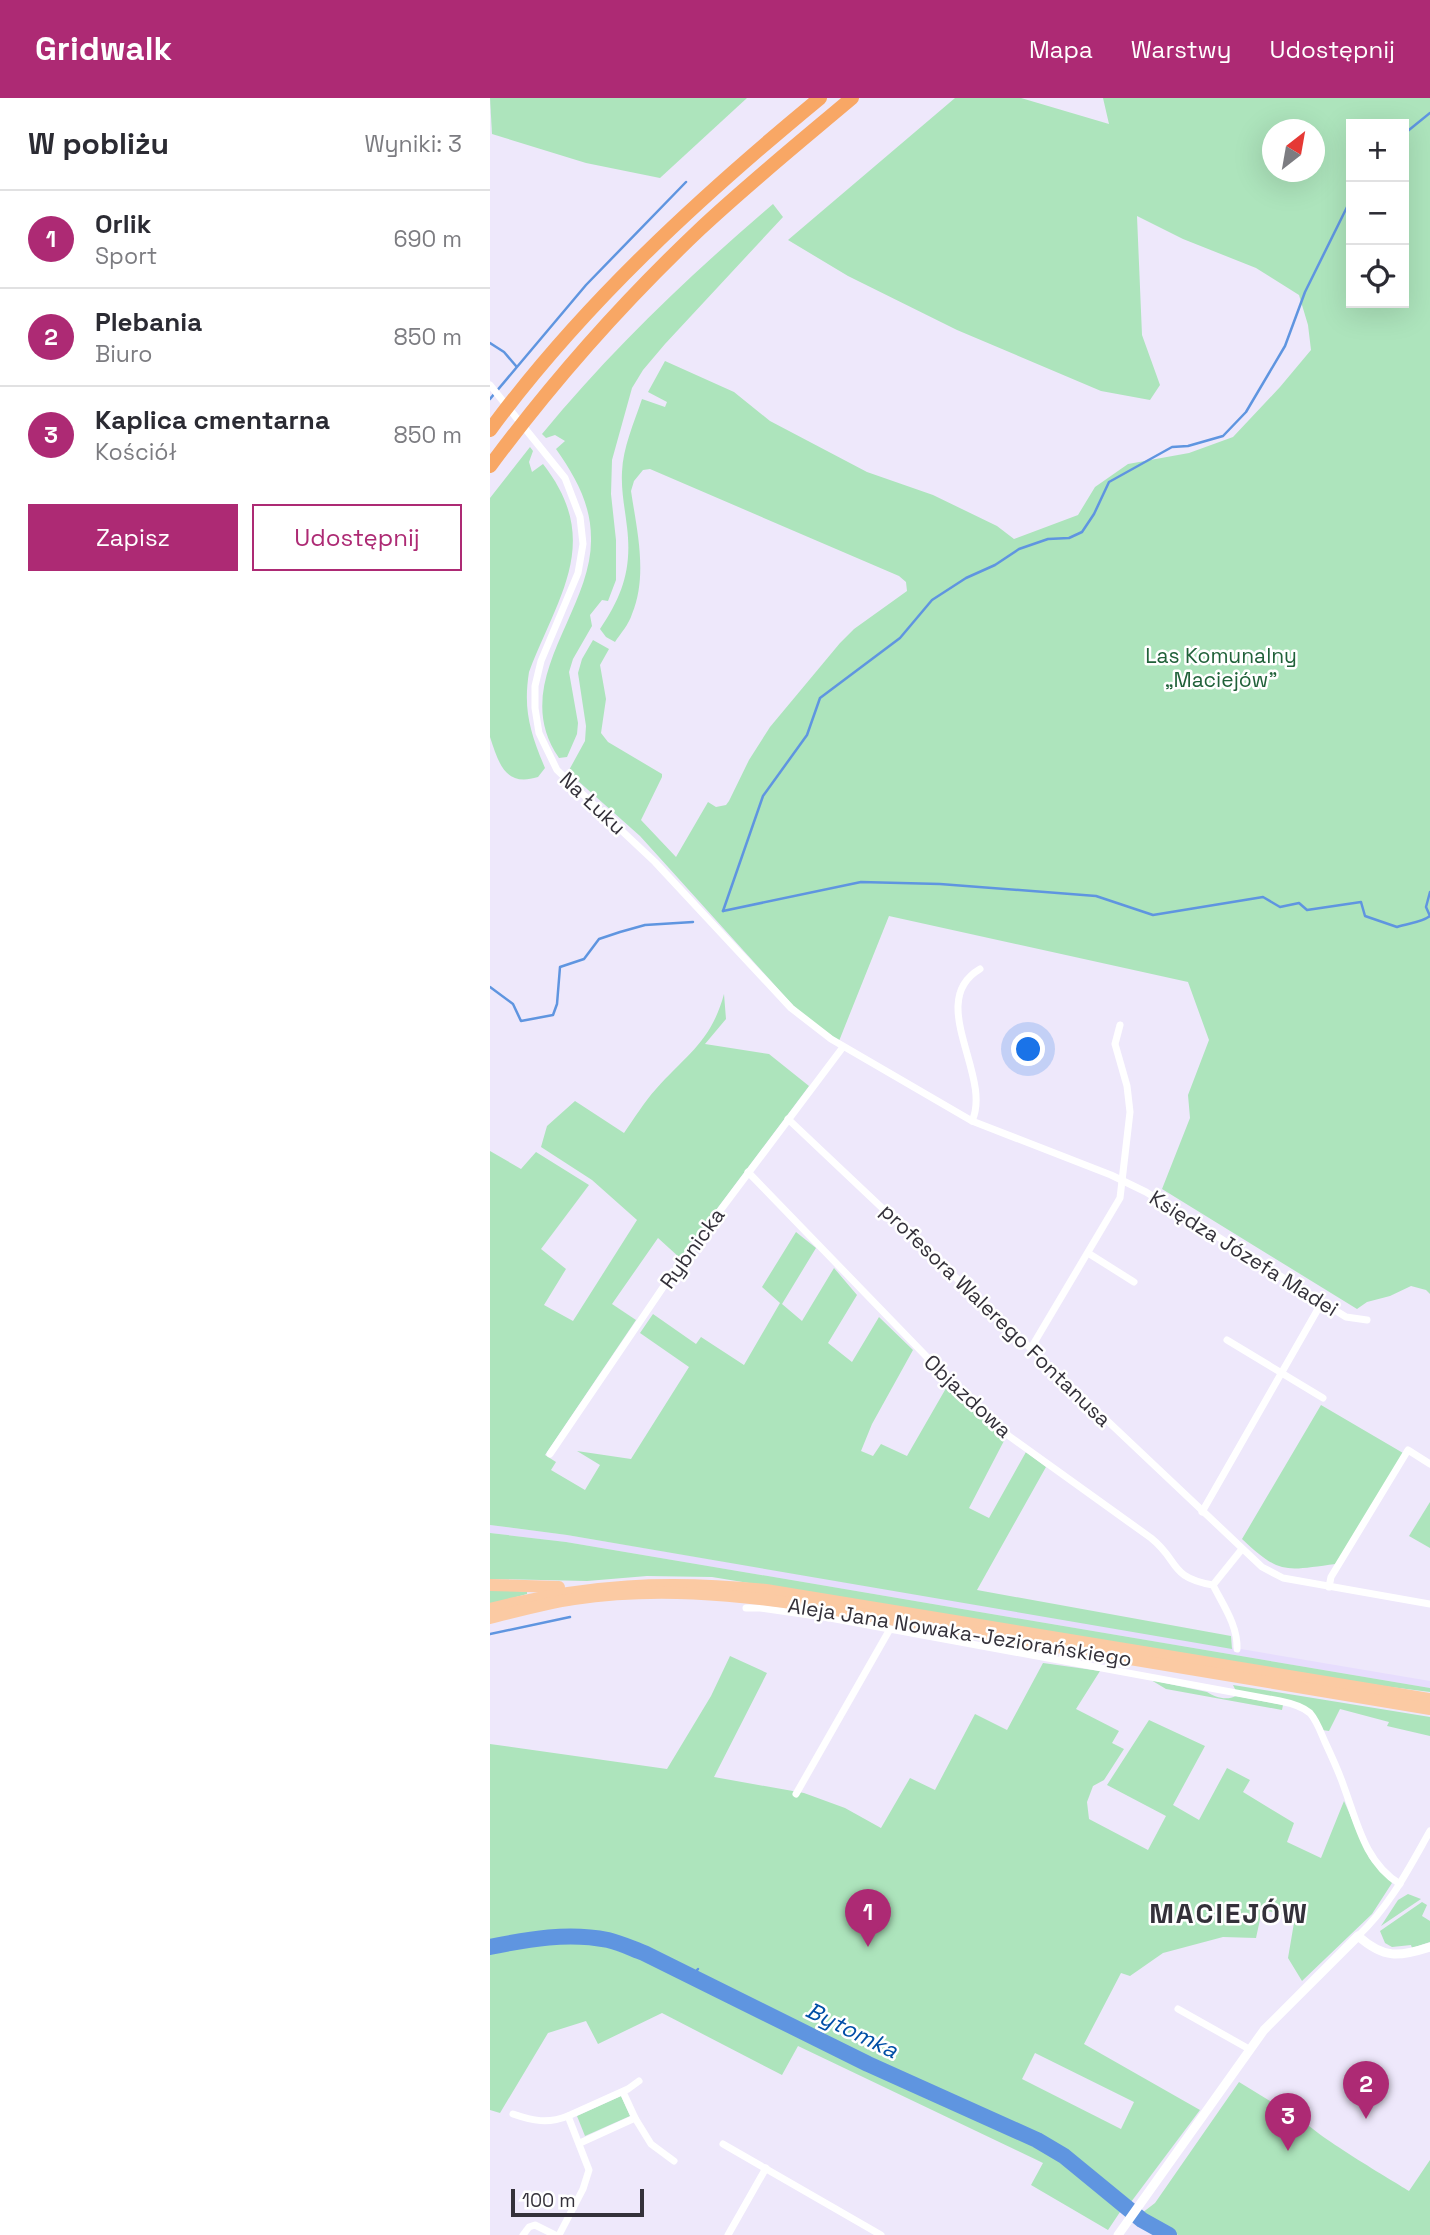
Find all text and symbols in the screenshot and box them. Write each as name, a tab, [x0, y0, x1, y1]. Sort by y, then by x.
text: Gridwalk	[35, 28, 172, 70]
text: Mapa	[1029, 34, 1093, 65]
text: Warstwy	[1131, 34, 1232, 65]
text: Udostępnij	[1270, 34, 1395, 65]
north arrow	[1262, 119, 1325, 182]
map controls	[1346, 119, 1409, 308]
button: +	[1346, 119, 1409, 182]
text: W pobliżu	[28, 124, 169, 163]
text: Wyniki: 3	[364, 129, 462, 159]
button: −	[1346, 182, 1409, 245]
text: Orlik	[95, 207, 151, 241]
text: 1	[46, 224, 56, 254]
text: 690 m	[393, 224, 462, 254]
text: Sport	[95, 241, 157, 271]
button: locate	[1346, 245, 1409, 308]
text: Plebania	[95, 305, 202, 339]
text: 2	[44, 322, 58, 352]
text: 850 m	[393, 322, 462, 352]
text: Biuro	[95, 339, 152, 369]
text: Kaplica cmentarna	[95, 403, 330, 437]
text: 3	[44, 420, 58, 450]
text: 850 m	[393, 420, 462, 450]
text: Kościół	[95, 437, 177, 467]
button: Zapisz	[28, 504, 238, 571]
button: Udostępnij	[252, 504, 462, 571]
park label: Las Komunalny „Maciejów”	[1145, 642, 1297, 693]
street label: Na Łuku	[554, 766, 632, 840]
your location	[1011, 1032, 1045, 1066]
street label: Księdza Józefa Madei	[1145, 1184, 1343, 1322]
street label: profesora Walerego Fontanusa	[875, 1197, 1117, 1433]
street label: Rybnicka	[654, 1202, 730, 1294]
street label: Objazdowa	[918, 1348, 1018, 1444]
street label: Aleja Jana Nowaka-Jeziorańskiego	[786, 1591, 1134, 1673]
pin: 1	[845, 1889, 891, 1947]
district label: MACIEJÓW	[1149, 1895, 1309, 1931]
water label: Bytomka	[801, 1995, 904, 2065]
pin: 2	[1343, 2061, 1389, 2119]
pin: 3	[1265, 2093, 1311, 2151]
scale bar	[511, 2186, 644, 2218]
text: 100 m	[522, 2188, 576, 2213]

